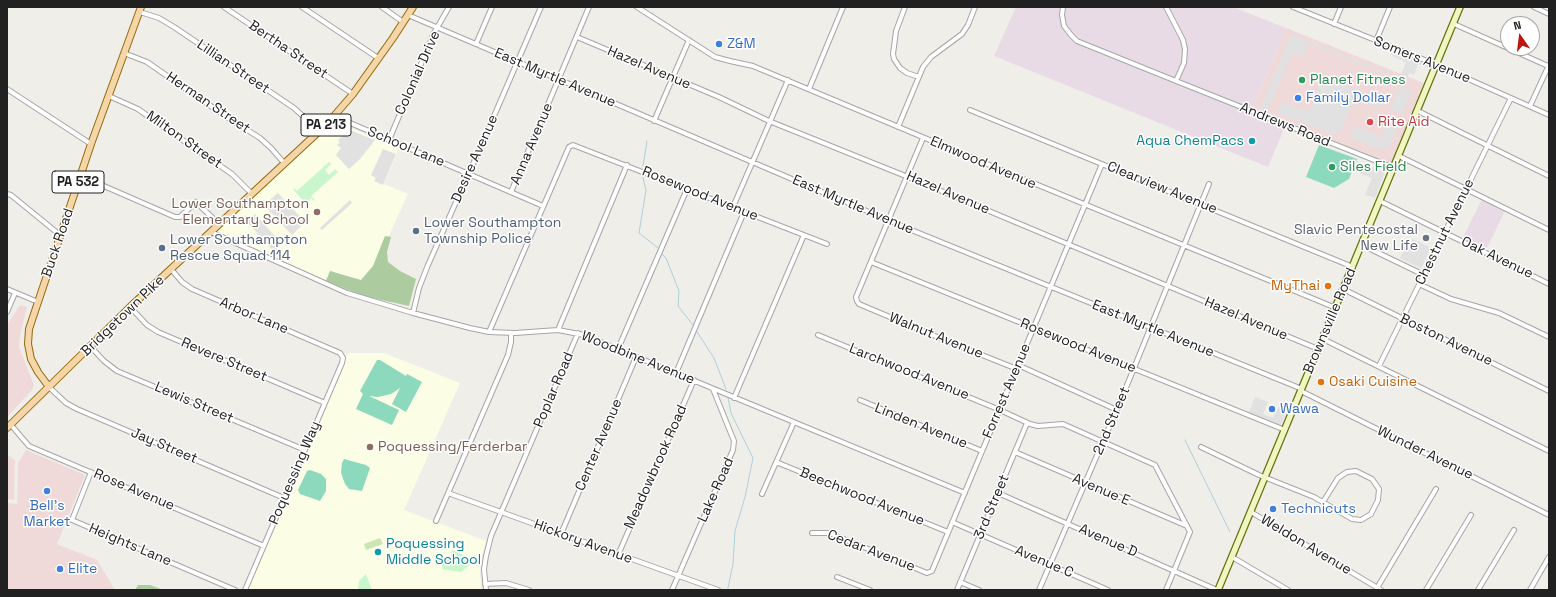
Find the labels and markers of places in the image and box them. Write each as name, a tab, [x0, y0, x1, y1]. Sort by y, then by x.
place label: Z&M	[727, 36, 756, 52]
marker: Z&M	[714, 39, 724, 49]
place label: Planet Fitness	[1310, 72, 1406, 88]
marker: Planet Fitness	[1297, 75, 1307, 85]
place label: Family Dollar	[1306, 90, 1391, 106]
marker: Family Dollar	[1293, 93, 1303, 103]
place label: Rite Aid	[1378, 114, 1430, 130]
marker: Rite Aid	[1365, 117, 1375, 127]
place label: Aqua ChemPacs	[1136, 133, 1244, 149]
marker: Aqua ChemPacs	[1247, 136, 1257, 146]
place label: Siles Field	[1340, 159, 1406, 175]
marker: Siles Field	[1327, 162, 1337, 172]
place label: Lower Southampton Elementary School	[172, 196, 309, 228]
marker: Lower Southampton Elementary School	[312, 207, 322, 217]
place label: Lower Southampton Township Police	[424, 215, 561, 248]
place label: Slavic Pentecostal New Life	[1294, 222, 1418, 254]
marker: Lower Southampton Township Police	[411, 226, 421, 236]
place label: Lower Southampton Rescue Squad 114	[170, 232, 307, 264]
marker: Slavic Pentecostal New Life	[1421, 233, 1431, 243]
marker: Lower Southampton Rescue Squad 114	[157, 243, 167, 253]
place label: MyThai	[1271, 278, 1320, 294]
marker: MyThai	[1323, 281, 1333, 291]
place label: Osaki Cuisine	[1329, 374, 1417, 390]
marker: Osaki Cuisine	[1316, 377, 1326, 387]
place label: Wawa	[1280, 401, 1319, 417]
marker: Wawa	[1267, 404, 1277, 414]
place label: Poquessing/Ferderbar	[378, 439, 527, 455]
marker: Poquessing/Ferderbar	[365, 442, 375, 452]
marker: Bell's Market	[42, 486, 52, 496]
place label: Bell's Market	[23, 498, 71, 530]
place label: Technicuts	[1281, 501, 1356, 517]
marker: Technicuts	[1268, 504, 1278, 514]
place label: Poquessing Middle School	[386, 536, 481, 568]
marker: Poquessing Middle School	[373, 547, 383, 557]
place label: Elite	[68, 561, 97, 577]
marker: Elite	[55, 564, 65, 574]

